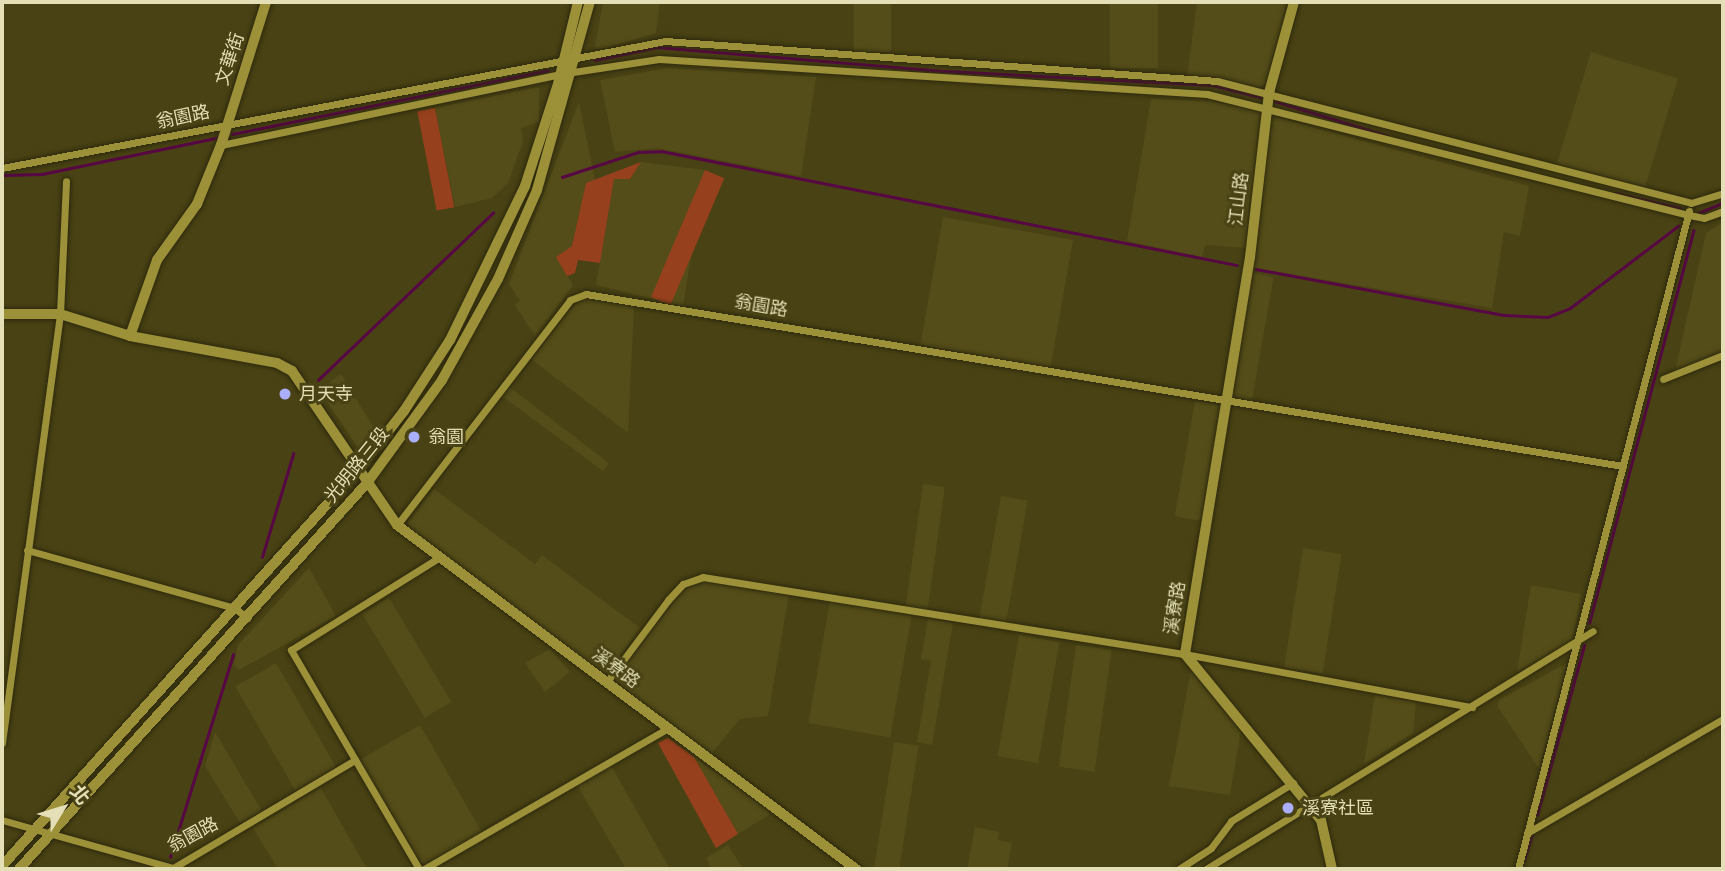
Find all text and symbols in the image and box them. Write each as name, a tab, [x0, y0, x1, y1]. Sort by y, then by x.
street label: 文華街	[211, 30, 249, 88]
street label: 翁園路	[154, 101, 212, 133]
street label: 江山路	[1225, 171, 1253, 227]
street label: 翁園路	[733, 291, 789, 321]
place label: 月天寺	[299, 383, 353, 405]
marker: 月天寺	[277, 386, 293, 402]
street label: 光明路三段	[320, 423, 394, 507]
place label: 翁園	[428, 426, 464, 448]
marker: 翁園	[406, 429, 422, 445]
street label: 溪寮路	[1160, 580, 1190, 636]
street label: 溪寮路	[588, 643, 644, 693]
north arrow	[28, 773, 98, 843]
text: 北	[65, 780, 95, 809]
place label: 溪寮社區	[1302, 797, 1374, 819]
marker: 溪寮社區	[1280, 800, 1296, 816]
street label: 翁園路	[164, 813, 222, 857]

